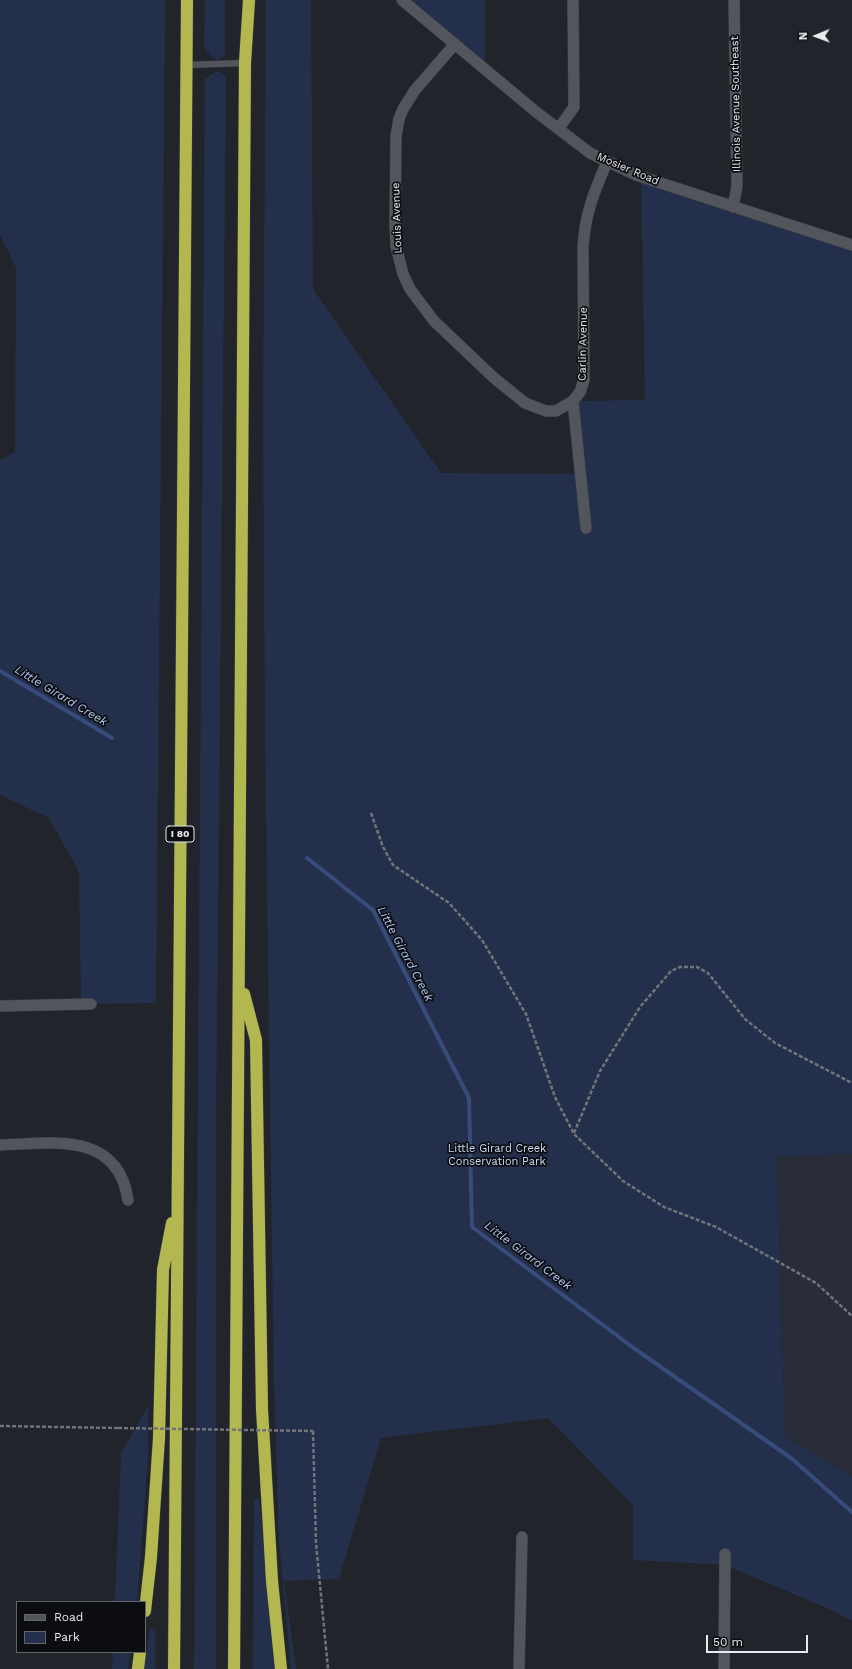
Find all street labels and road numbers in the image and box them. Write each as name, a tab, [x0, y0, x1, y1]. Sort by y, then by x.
street label: Illinois Avenue Southeast	[728, 36, 744, 172]
street label: Mosier Road	[595, 150, 661, 188]
street label: Louis Avenue	[389, 182, 405, 254]
street label: Carlin Avenue	[576, 307, 590, 381]
road number: I 80	[166, 826, 194, 842]

